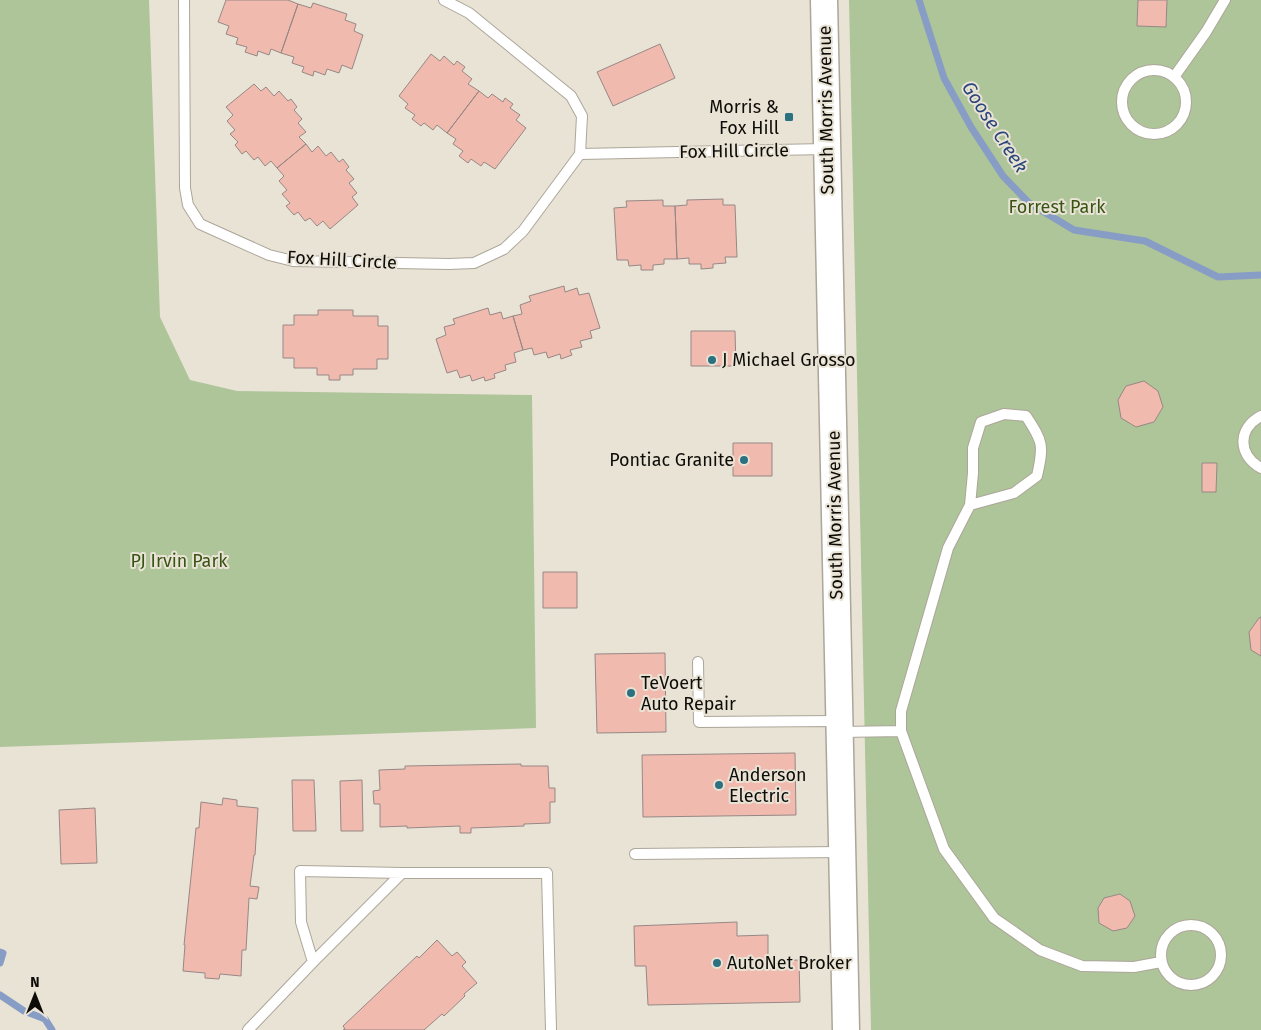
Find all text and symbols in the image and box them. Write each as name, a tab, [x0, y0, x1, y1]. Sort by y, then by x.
street label: South Morris Avenue	[814, 25, 838, 195]
water label: Goose Creek	[957, 77, 1033, 177]
place label: Morris & Fox Hill	[709, 96, 779, 139]
marker: Morris & Fox Hill	[783, 111, 795, 123]
street label: Fox Hill Circle	[679, 139, 789, 163]
park label: Forrest Park	[1009, 196, 1106, 218]
street label: Fox Hill Circle	[287, 246, 397, 274]
place label: J Michael Grosso	[722, 349, 856, 371]
marker: J Michael Grosso	[706, 354, 718, 366]
street label: South Morris Avenue	[823, 430, 847, 600]
place label: Pontiac Granite	[609, 449, 734, 471]
marker: Pontiac Granite	[738, 454, 750, 466]
park label: PJ Irvin Park	[130, 550, 228, 572]
place label: TeVoert Auto Repair	[641, 672, 736, 715]
marker: TeVoert Auto Repair	[625, 687, 637, 699]
place label: Anderson Electric	[729, 764, 807, 807]
marker: Anderson Electric	[713, 779, 725, 791]
place label: AutoNet Broker	[727, 952, 852, 974]
marker: AutoNet Broker	[711, 957, 723, 969]
north arrow	[10, 970, 60, 1020]
text: N	[30, 974, 40, 991]

